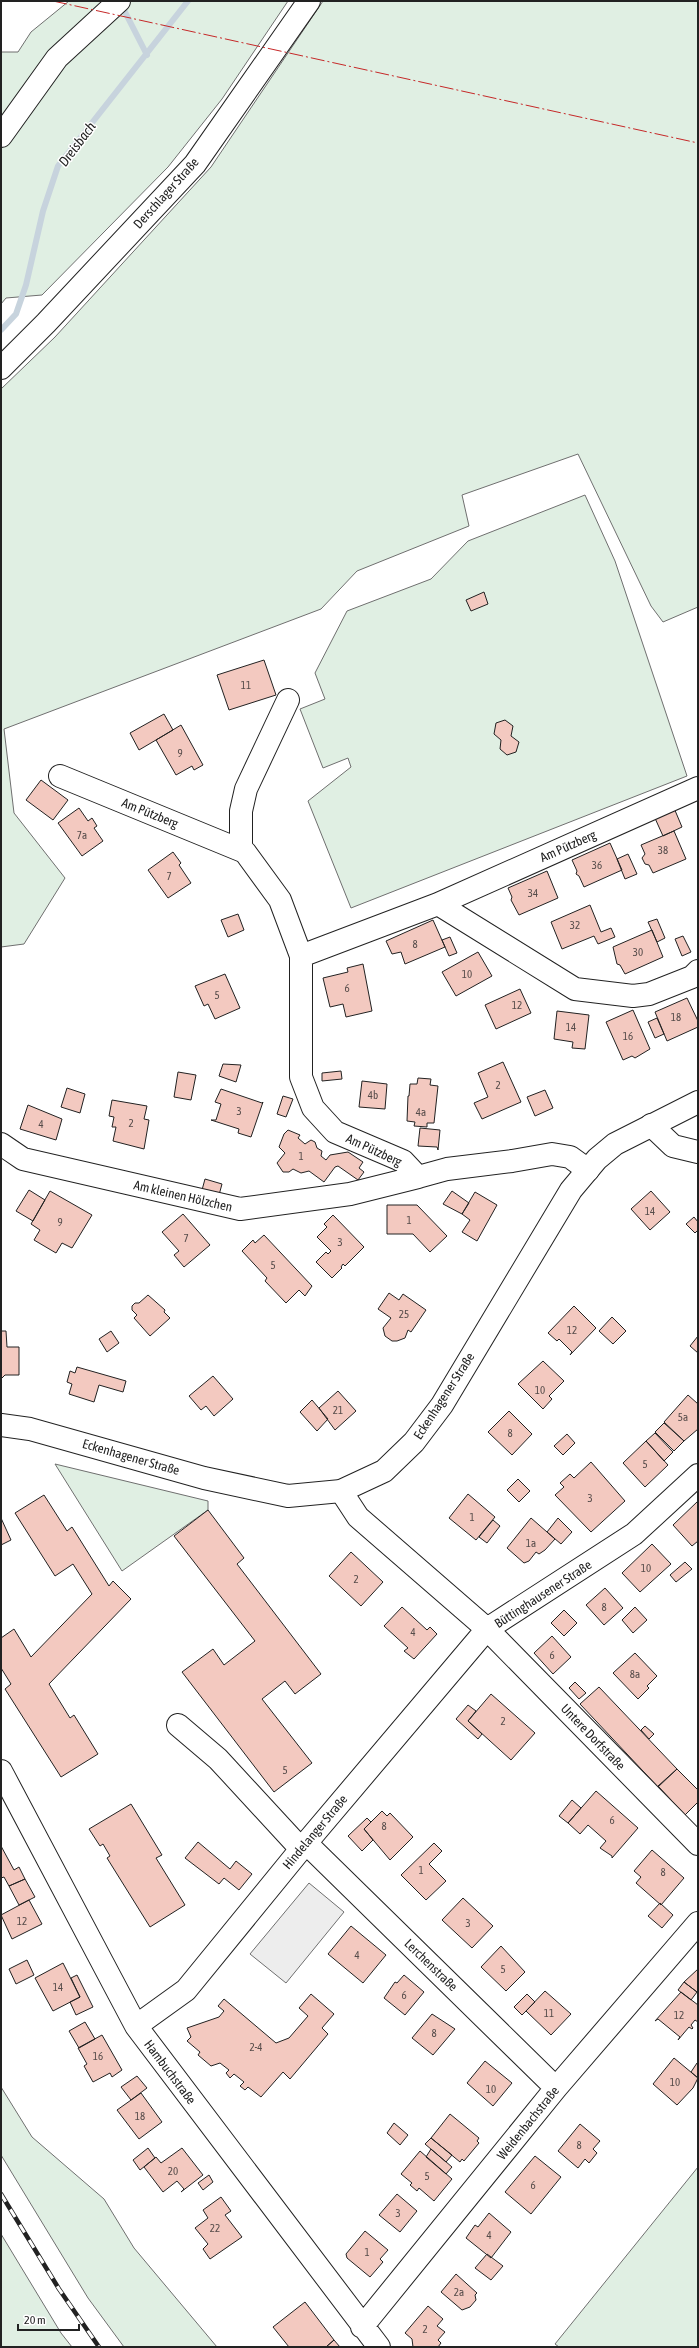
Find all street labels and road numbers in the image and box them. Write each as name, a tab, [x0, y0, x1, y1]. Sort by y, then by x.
street label: Derschlager Straße	[130, 155, 202, 231]
street label: Am Pützberg	[120, 795, 181, 831]
street label: Am Pützberg	[538, 827, 599, 865]
street label: Am Pützberg	[344, 1131, 405, 1170]
street label: Am kleinen Hölzchen	[132, 1177, 234, 1215]
street label: Eckenhagener Straße	[410, 1350, 478, 1442]
street label: Eckenhagener Straße	[81, 1436, 181, 1478]
street label: Büttinghausener Straße	[492, 1557, 594, 1631]
street label: Untere Dorfstraße	[558, 1701, 628, 1773]
street label: Hindelanger Straße	[280, 1792, 350, 1872]
street label: Lerchenstraße	[401, 1936, 461, 1994]
street label: Hambuchstraße	[141, 2037, 199, 2107]
street label: Weidenbachstraße	[494, 2083, 562, 2163]

